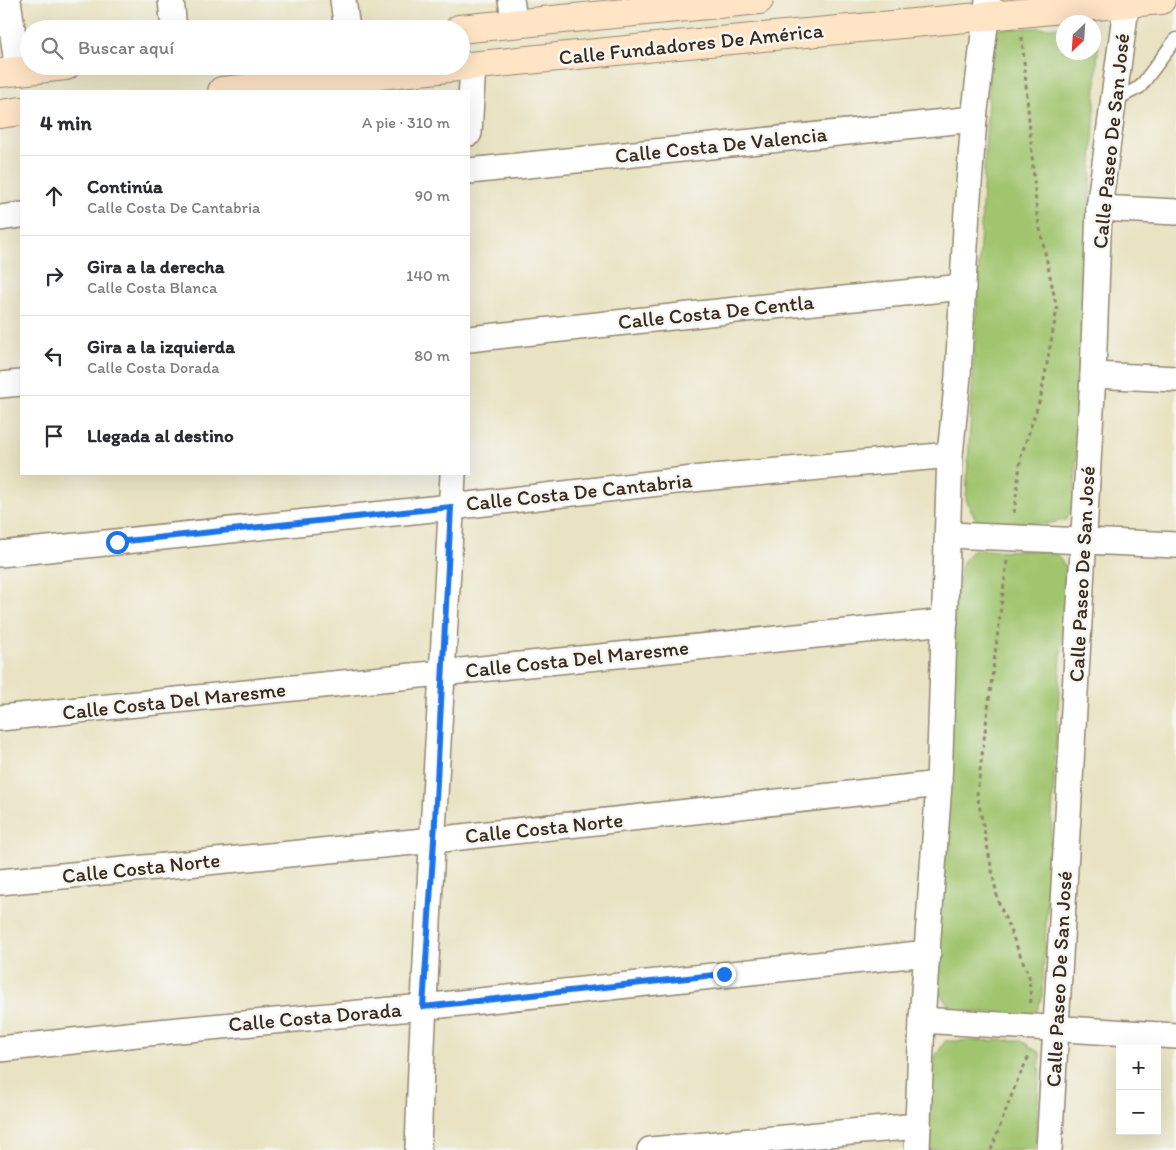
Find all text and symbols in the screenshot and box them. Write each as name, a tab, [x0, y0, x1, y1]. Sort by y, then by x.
north arrow	[1056, 15, 1101, 60]
street label: Calle Fundadores De América	[557, 17, 825, 70]
search box	[20, 20, 470, 75]
street label: Calle Paseo De San José	[1087, 32, 1134, 250]
icon: search	[38, 34, 66, 62]
text: Buscar aquí	[78, 36, 174, 59]
text: 4 min	[40, 110, 92, 135]
text: A pie · 310 m	[362, 113, 450, 132]
street label: Calle Costa De Valencia	[614, 121, 828, 168]
text: Continúa	[87, 175, 163, 198]
icon: ahead	[40, 182, 68, 210]
text: 90 m	[415, 186, 450, 205]
text: Calle Costa De Cantabria	[87, 198, 260, 217]
text: Gira a la derecha	[87, 255, 225, 278]
icon: right	[40, 262, 68, 290]
text: 140 m	[406, 266, 450, 285]
text: Calle Costa Blanca	[87, 278, 217, 297]
street label: Calle Costa De Centla	[617, 289, 815, 334]
text: Gira a la izquierda	[87, 335, 235, 358]
icon: left	[40, 342, 68, 370]
text: 80 m	[414, 346, 450, 365]
text: Calle Costa Dorada	[87, 358, 220, 377]
icon: arrive	[40, 422, 68, 450]
text: Llegada al destino	[87, 424, 234, 447]
street label: Calle Paseo De San José	[1063, 465, 1100, 683]
street label: Calle Costa De Cantabria	[465, 467, 693, 516]
route start	[106, 531, 129, 554]
street label: Calle Costa Del Maresme	[464, 634, 690, 683]
street label: Calle Costa Del Maresme	[61, 676, 287, 725]
street label: Calle Costa Norte	[464, 807, 624, 848]
street label: Calle Costa Norte	[61, 847, 221, 888]
street label: Calle Paseo De San José	[1040, 870, 1077, 1088]
route end	[713, 963, 736, 986]
street label: Calle Costa Dorada	[227, 996, 403, 1037]
map controls	[1116, 1045, 1161, 1135]
button: +	[1116, 1045, 1161, 1090]
button: −	[1116, 1090, 1161, 1135]

